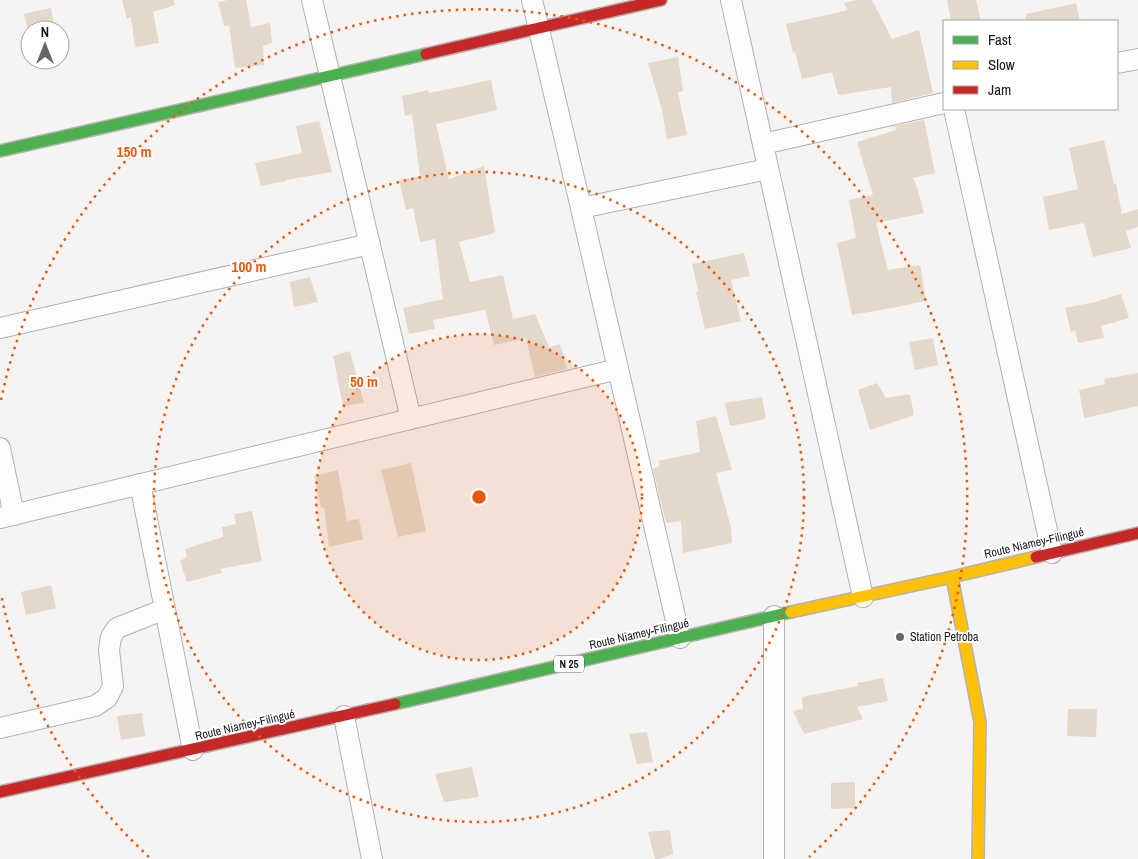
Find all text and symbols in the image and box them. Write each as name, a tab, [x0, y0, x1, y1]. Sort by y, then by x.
north arrow	[20, 20, 70, 70]
legend	[943, 20, 1118, 110]
text: N	[41, 23, 49, 41]
text: Fast	[988, 29, 1012, 50]
text: Slow	[988, 54, 1015, 75]
text: Jam	[988, 79, 1011, 100]
text: 150 m	[117, 141, 151, 162]
text: 100 m	[232, 256, 266, 277]
text: 50 m	[350, 371, 378, 392]
centre of rings	[470, 488, 488, 506]
street label: Route Niamey-Filingué	[983, 524, 1085, 562]
street label: Route Niamey-Filingué	[588, 615, 690, 653]
place label: Station Petroba	[910, 629, 979, 645]
marker: Station Petroba	[894, 631, 906, 643]
road number: N 25	[554, 656, 584, 672]
street label: Route Niamey-Filingué	[194, 706, 296, 744]

